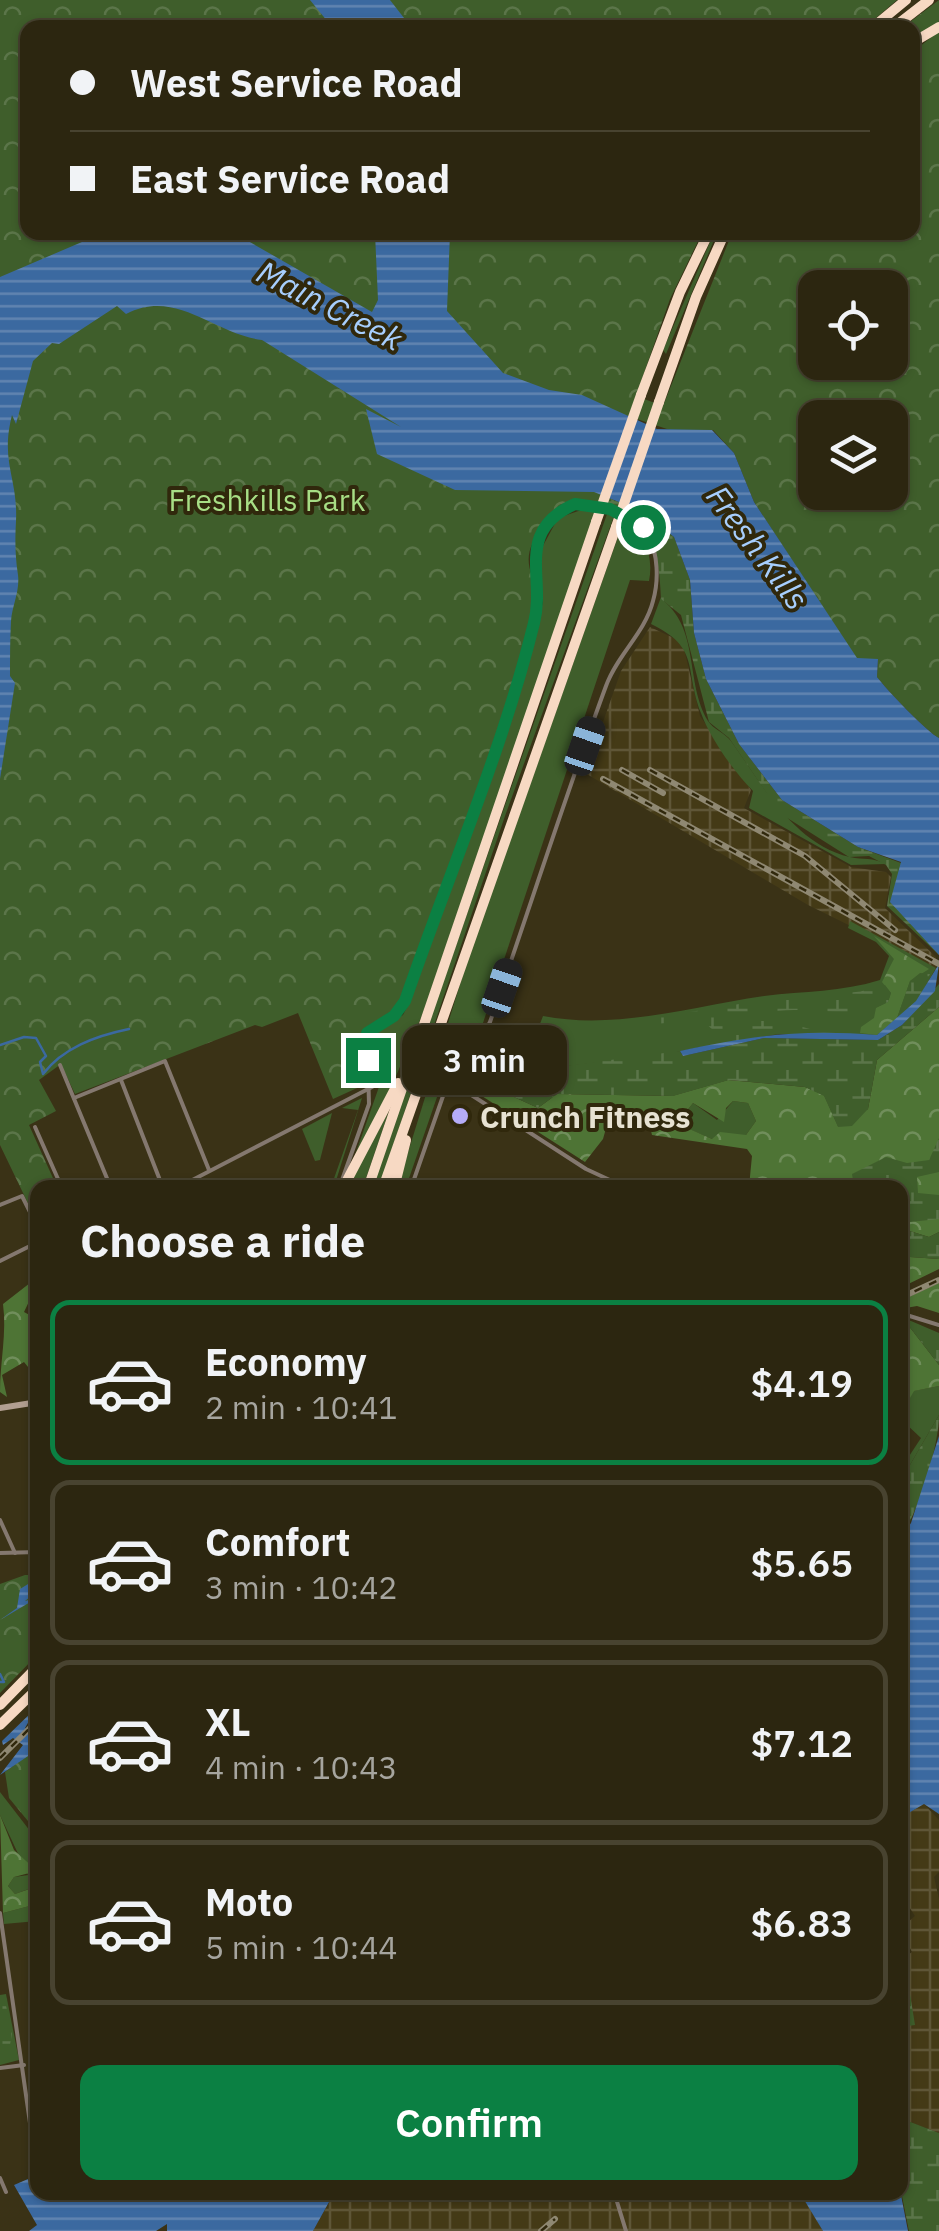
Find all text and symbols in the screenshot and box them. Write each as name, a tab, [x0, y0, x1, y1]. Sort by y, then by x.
text: West Service Road	[130, 58, 463, 107]
text: East Service Road	[130, 154, 450, 203]
water label: Main Creek	[250, 250, 411, 360]
map controls	[798, 270, 908, 510]
button: locate	[798, 270, 908, 380]
button: layers	[798, 400, 908, 510]
water label: Fresh Kills	[698, 476, 818, 618]
park label: Freshkills Park	[168, 480, 366, 519]
route start	[621, 505, 666, 550]
car	[561, 713, 609, 779]
car	[478, 955, 526, 1021]
callout: 3 min	[403, 1025, 568, 1095]
route end	[346, 1038, 391, 1083]
text: 3 min	[443, 1039, 526, 1081]
place label: Crunch Fitness	[480, 1097, 690, 1136]
marker: Crunch Fitness	[449, 1105, 471, 1127]
text: Choose a ride	[80, 1211, 365, 1269]
text: Economy	[205, 1337, 367, 1386]
icon: car	[85, 1338, 175, 1428]
text: $4.19	[750, 1358, 853, 1407]
text: 2 min · 10:41	[205, 1386, 398, 1428]
text: Comfort	[205, 1517, 350, 1566]
icon: car	[85, 1518, 175, 1608]
text: $5.65	[750, 1538, 853, 1587]
text: 3 min · 10:42	[205, 1566, 398, 1608]
text: XL	[205, 1697, 251, 1746]
icon: car	[85, 1698, 175, 1788]
text: $7.12	[750, 1718, 853, 1767]
text: 4 min · 10:43	[205, 1746, 398, 1788]
text: Moto	[205, 1877, 293, 1926]
icon: car	[85, 1878, 175, 1968]
text: $6.83	[750, 1898, 853, 1947]
text: 5 min · 10:44	[205, 1926, 398, 1968]
button: Confirm	[80, 2065, 858, 2180]

